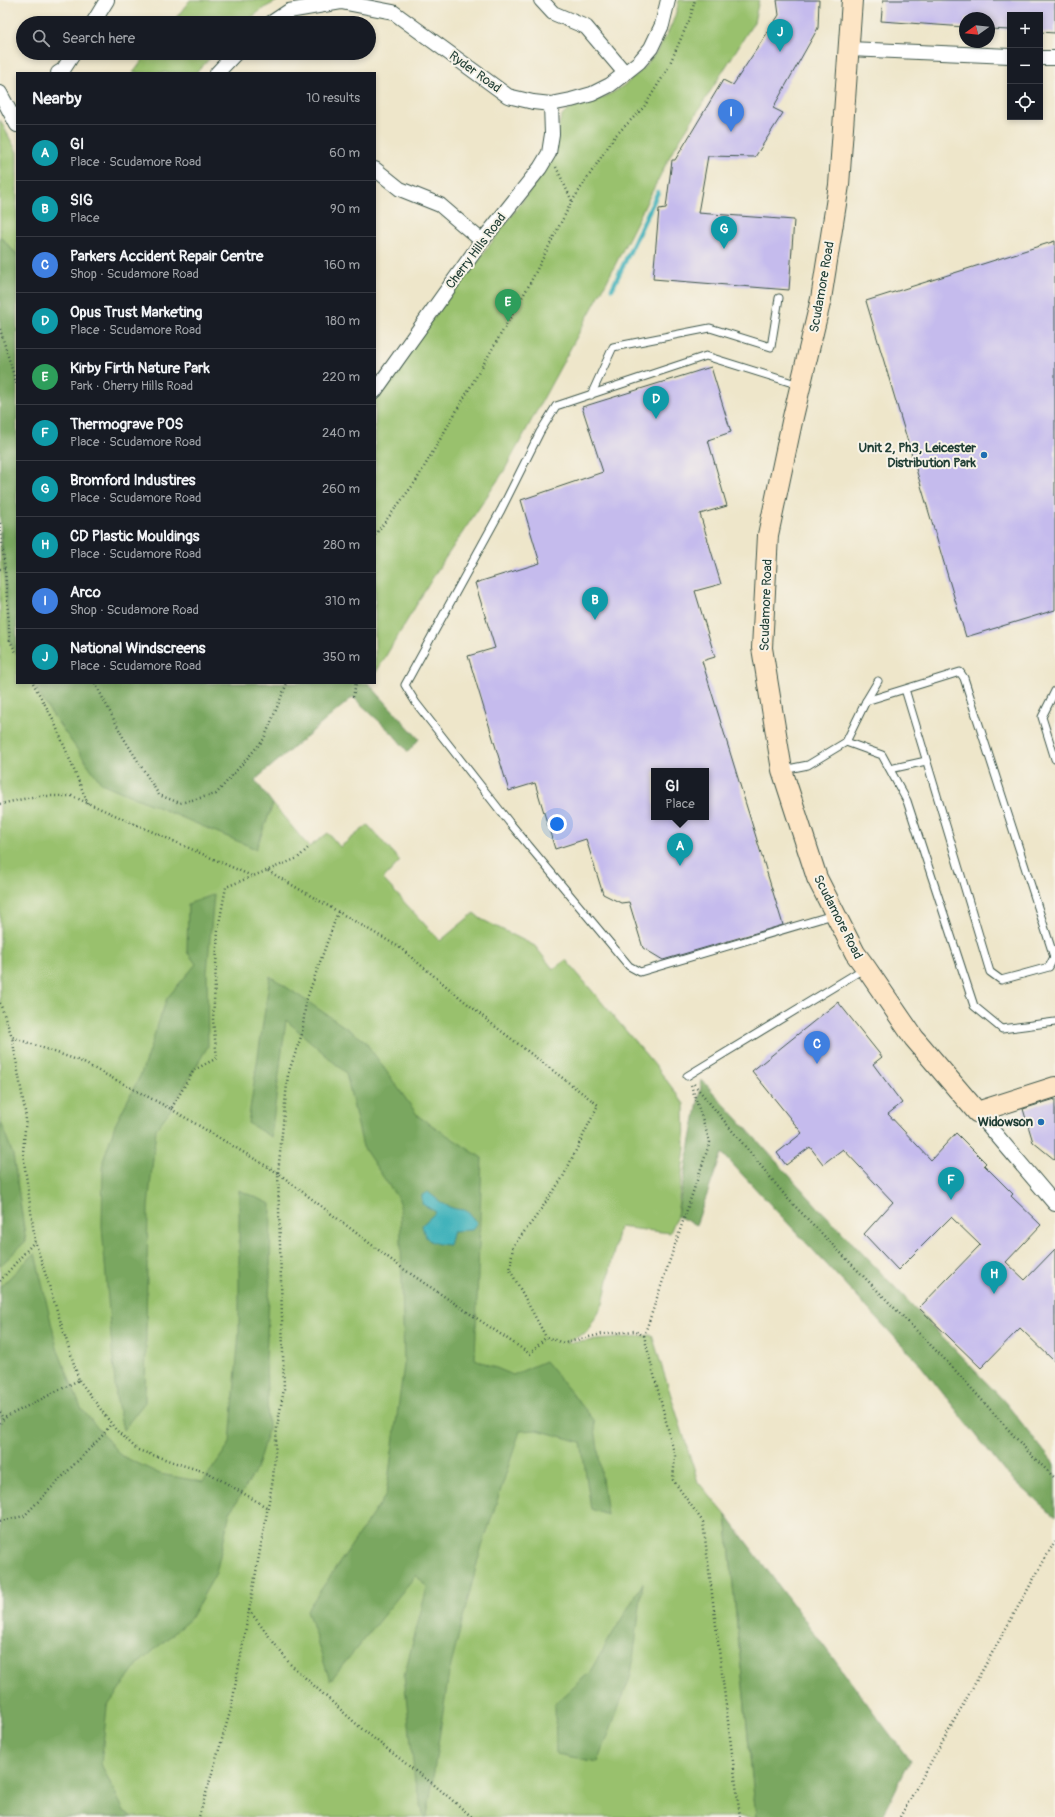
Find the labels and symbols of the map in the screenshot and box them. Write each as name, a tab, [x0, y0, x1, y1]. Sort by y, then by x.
north arrow	[959, 12, 995, 48]
pin: J	[767, 19, 793, 52]
street label: Ryder Road	[446, 48, 504, 96]
pin: I	[718, 99, 744, 132]
street label: Cherry Hills Road	[442, 210, 510, 292]
pin: G	[711, 216, 737, 249]
street label: Scudamore Road	[806, 240, 838, 334]
pin: E	[495, 289, 521, 322]
pin: D	[643, 386, 669, 419]
place label: Unit 2, Ph3, Leicester Distribution Park	[858, 440, 977, 471]
marker: Unit 2, Ph3, Leicester Distribution Park	[979, 450, 989, 460]
street label: Scudamore Road	[756, 559, 776, 651]
pin: B	[582, 587, 608, 620]
your location	[547, 814, 567, 834]
pin: A	[667, 833, 693, 866]
street label: Scudamore Road	[810, 872, 866, 962]
pin: C	[804, 1031, 830, 1064]
place label: Widowson	[978, 1114, 1034, 1130]
marker: Widowson	[1036, 1117, 1046, 1127]
pin: F	[938, 1167, 964, 1200]
pin: H	[981, 1261, 1007, 1294]

